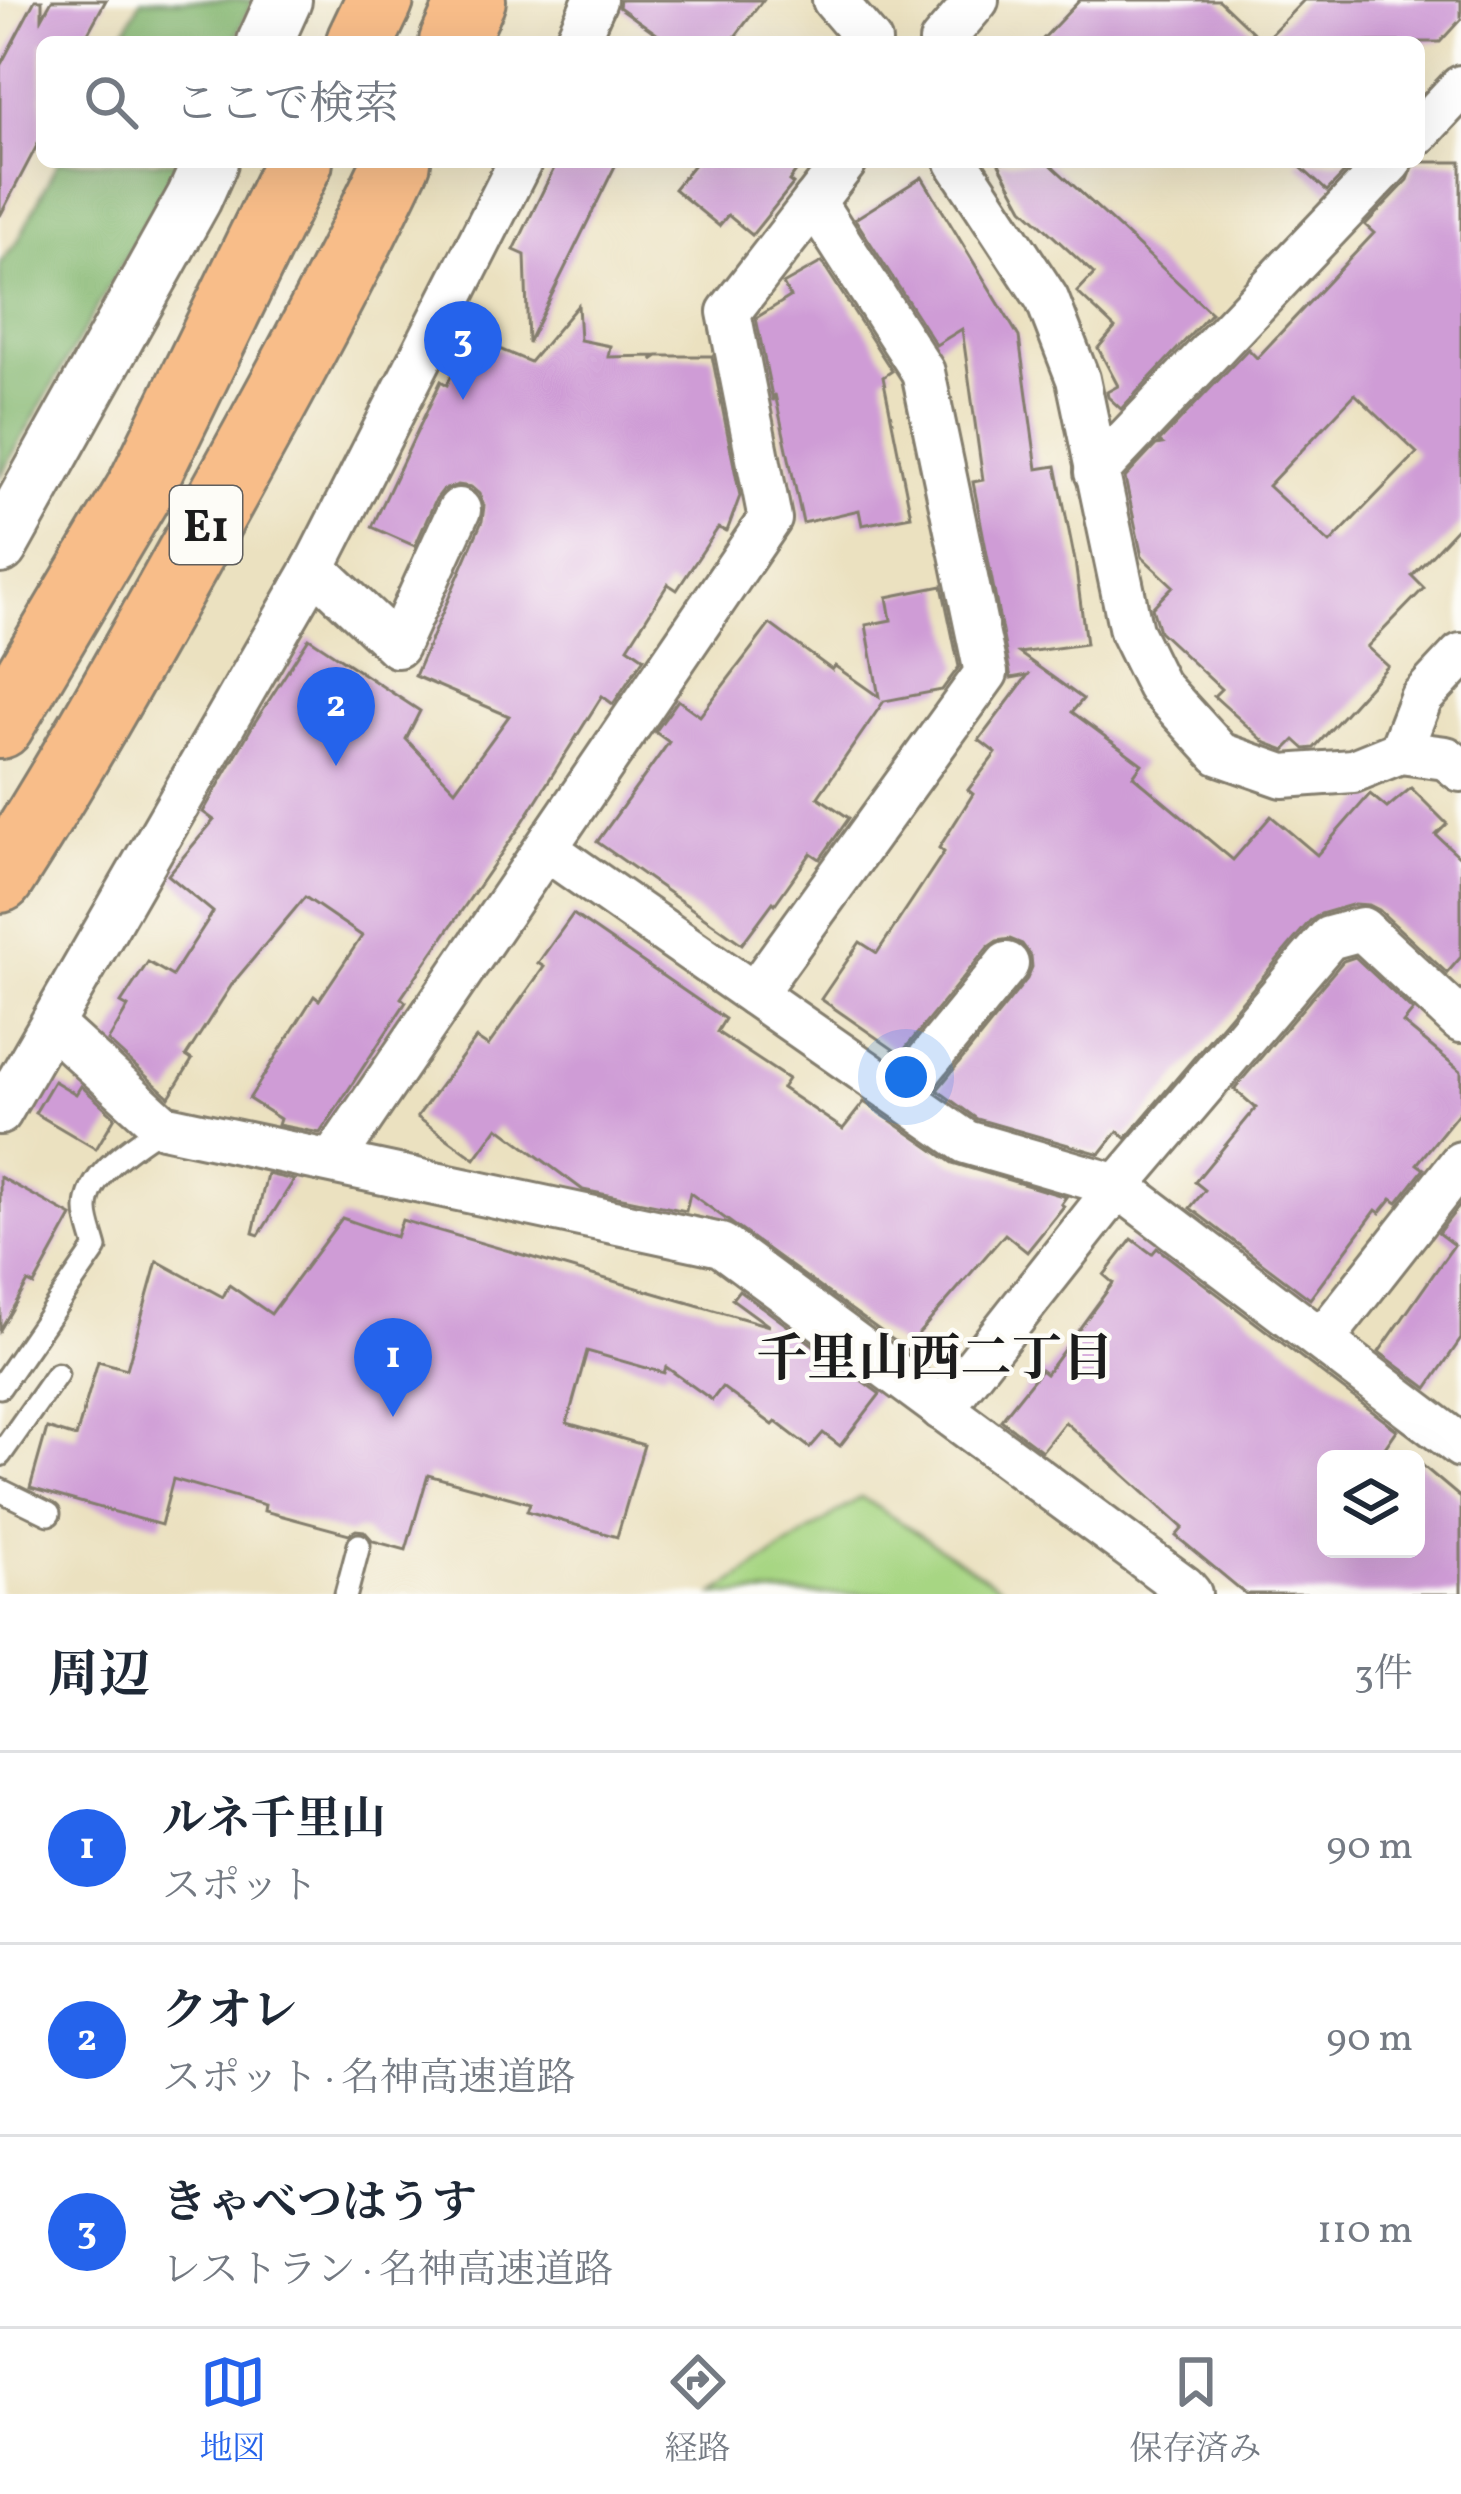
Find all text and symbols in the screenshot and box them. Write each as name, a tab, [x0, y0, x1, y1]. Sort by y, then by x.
search box	[36, 36, 1425, 168]
icon: search	[78, 69, 144, 135]
text: ここで検索	[174, 75, 399, 138]
pin: 3	[424, 301, 502, 400]
road number: E1	[170, 486, 242, 564]
pin: 2	[297, 667, 375, 766]
your location	[876, 1047, 936, 1107]
pin: 1	[354, 1318, 432, 1417]
district label: 千里山西二丁目	[756, 1326, 1114, 1397]
map controls	[1317, 1450, 1425, 1558]
button: layers	[1317, 1450, 1425, 1558]
text: 周辺	[48, 1642, 150, 1713]
text: 3件	[1354, 1649, 1413, 1703]
text: ルネ千里山	[162, 1790, 386, 1853]
text: 1	[79, 1821, 95, 1875]
text: 90 m	[1326, 1821, 1413, 1875]
text: スポット	[162, 1861, 318, 1915]
text: クオレ	[162, 1982, 297, 2045]
text: 2	[77, 2013, 97, 2067]
text: 90 m	[1326, 2013, 1413, 2067]
text: スポット · 名神高速道路	[162, 2053, 575, 2107]
text: きゃべつはうす	[162, 2174, 477, 2237]
text: 3	[77, 2205, 97, 2259]
text: 110 m	[1317, 2205, 1413, 2259]
text: レストラン · 名神高速道路	[162, 2245, 613, 2299]
tab: 地図	[200, 2349, 266, 2474]
tab: 経路	[665, 2349, 731, 2474]
tab: 保存済み	[1130, 2349, 1262, 2474]

